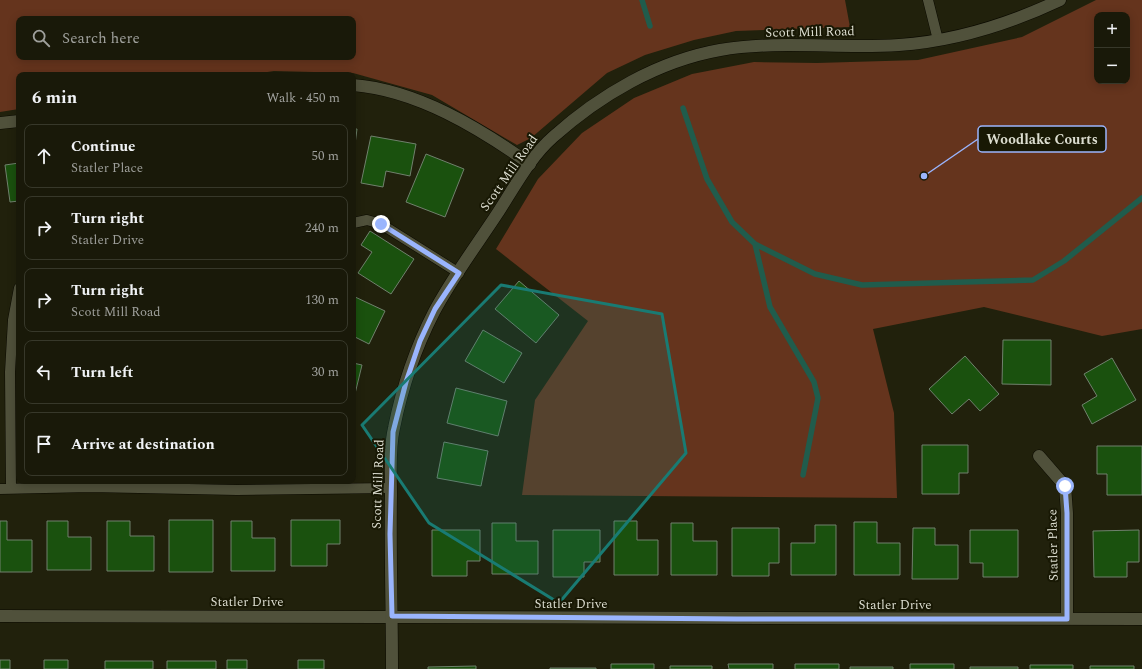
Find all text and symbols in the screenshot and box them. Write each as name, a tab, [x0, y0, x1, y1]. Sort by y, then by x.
map controls	[1094, 12, 1130, 84]
button: +	[1094, 12, 1130, 48]
search box	[16, 16, 356, 60]
street label: Scott Mill Road	[765, 21, 855, 43]
icon: search	[30, 27, 52, 49]
text: Search here	[62, 27, 140, 50]
button: −	[1094, 48, 1130, 84]
text: 6 min	[32, 85, 77, 111]
text: Walk · 450 m	[266, 88, 340, 108]
callout: Woodlake Courts	[978, 126, 1106, 152]
text: Woodlake Courts	[986, 129, 1098, 150]
street label: Scott Mill Road	[475, 131, 543, 215]
text: Continue	[71, 135, 136, 158]
icon: ahead	[33, 145, 55, 167]
text: 50 m	[312, 146, 339, 166]
text: Statler Place	[71, 158, 143, 178]
text: Turn right	[71, 207, 144, 230]
route end	[372, 215, 390, 233]
icon: right	[33, 217, 55, 239]
text: 240 m	[305, 218, 339, 238]
text: Statler Drive	[71, 230, 144, 250]
text: Turn right	[71, 279, 144, 302]
icon: right	[33, 289, 55, 311]
text: 130 m	[305, 290, 339, 310]
text: Scott Mill Road	[71, 302, 161, 322]
icon: left	[33, 361, 55, 383]
text: Turn left	[71, 361, 133, 384]
text: 30 m	[312, 362, 339, 382]
icon: arrive	[33, 433, 55, 455]
text: Arrive at destination	[71, 433, 215, 456]
street label: Scott Mill Road	[366, 439, 390, 529]
route start	[1056, 477, 1074, 495]
street label: Statler Place	[1042, 509, 1064, 581]
street label: Statler Drive	[211, 592, 283, 612]
street label: Statler Drive	[535, 594, 607, 614]
street label: Statler Drive	[859, 595, 931, 615]

